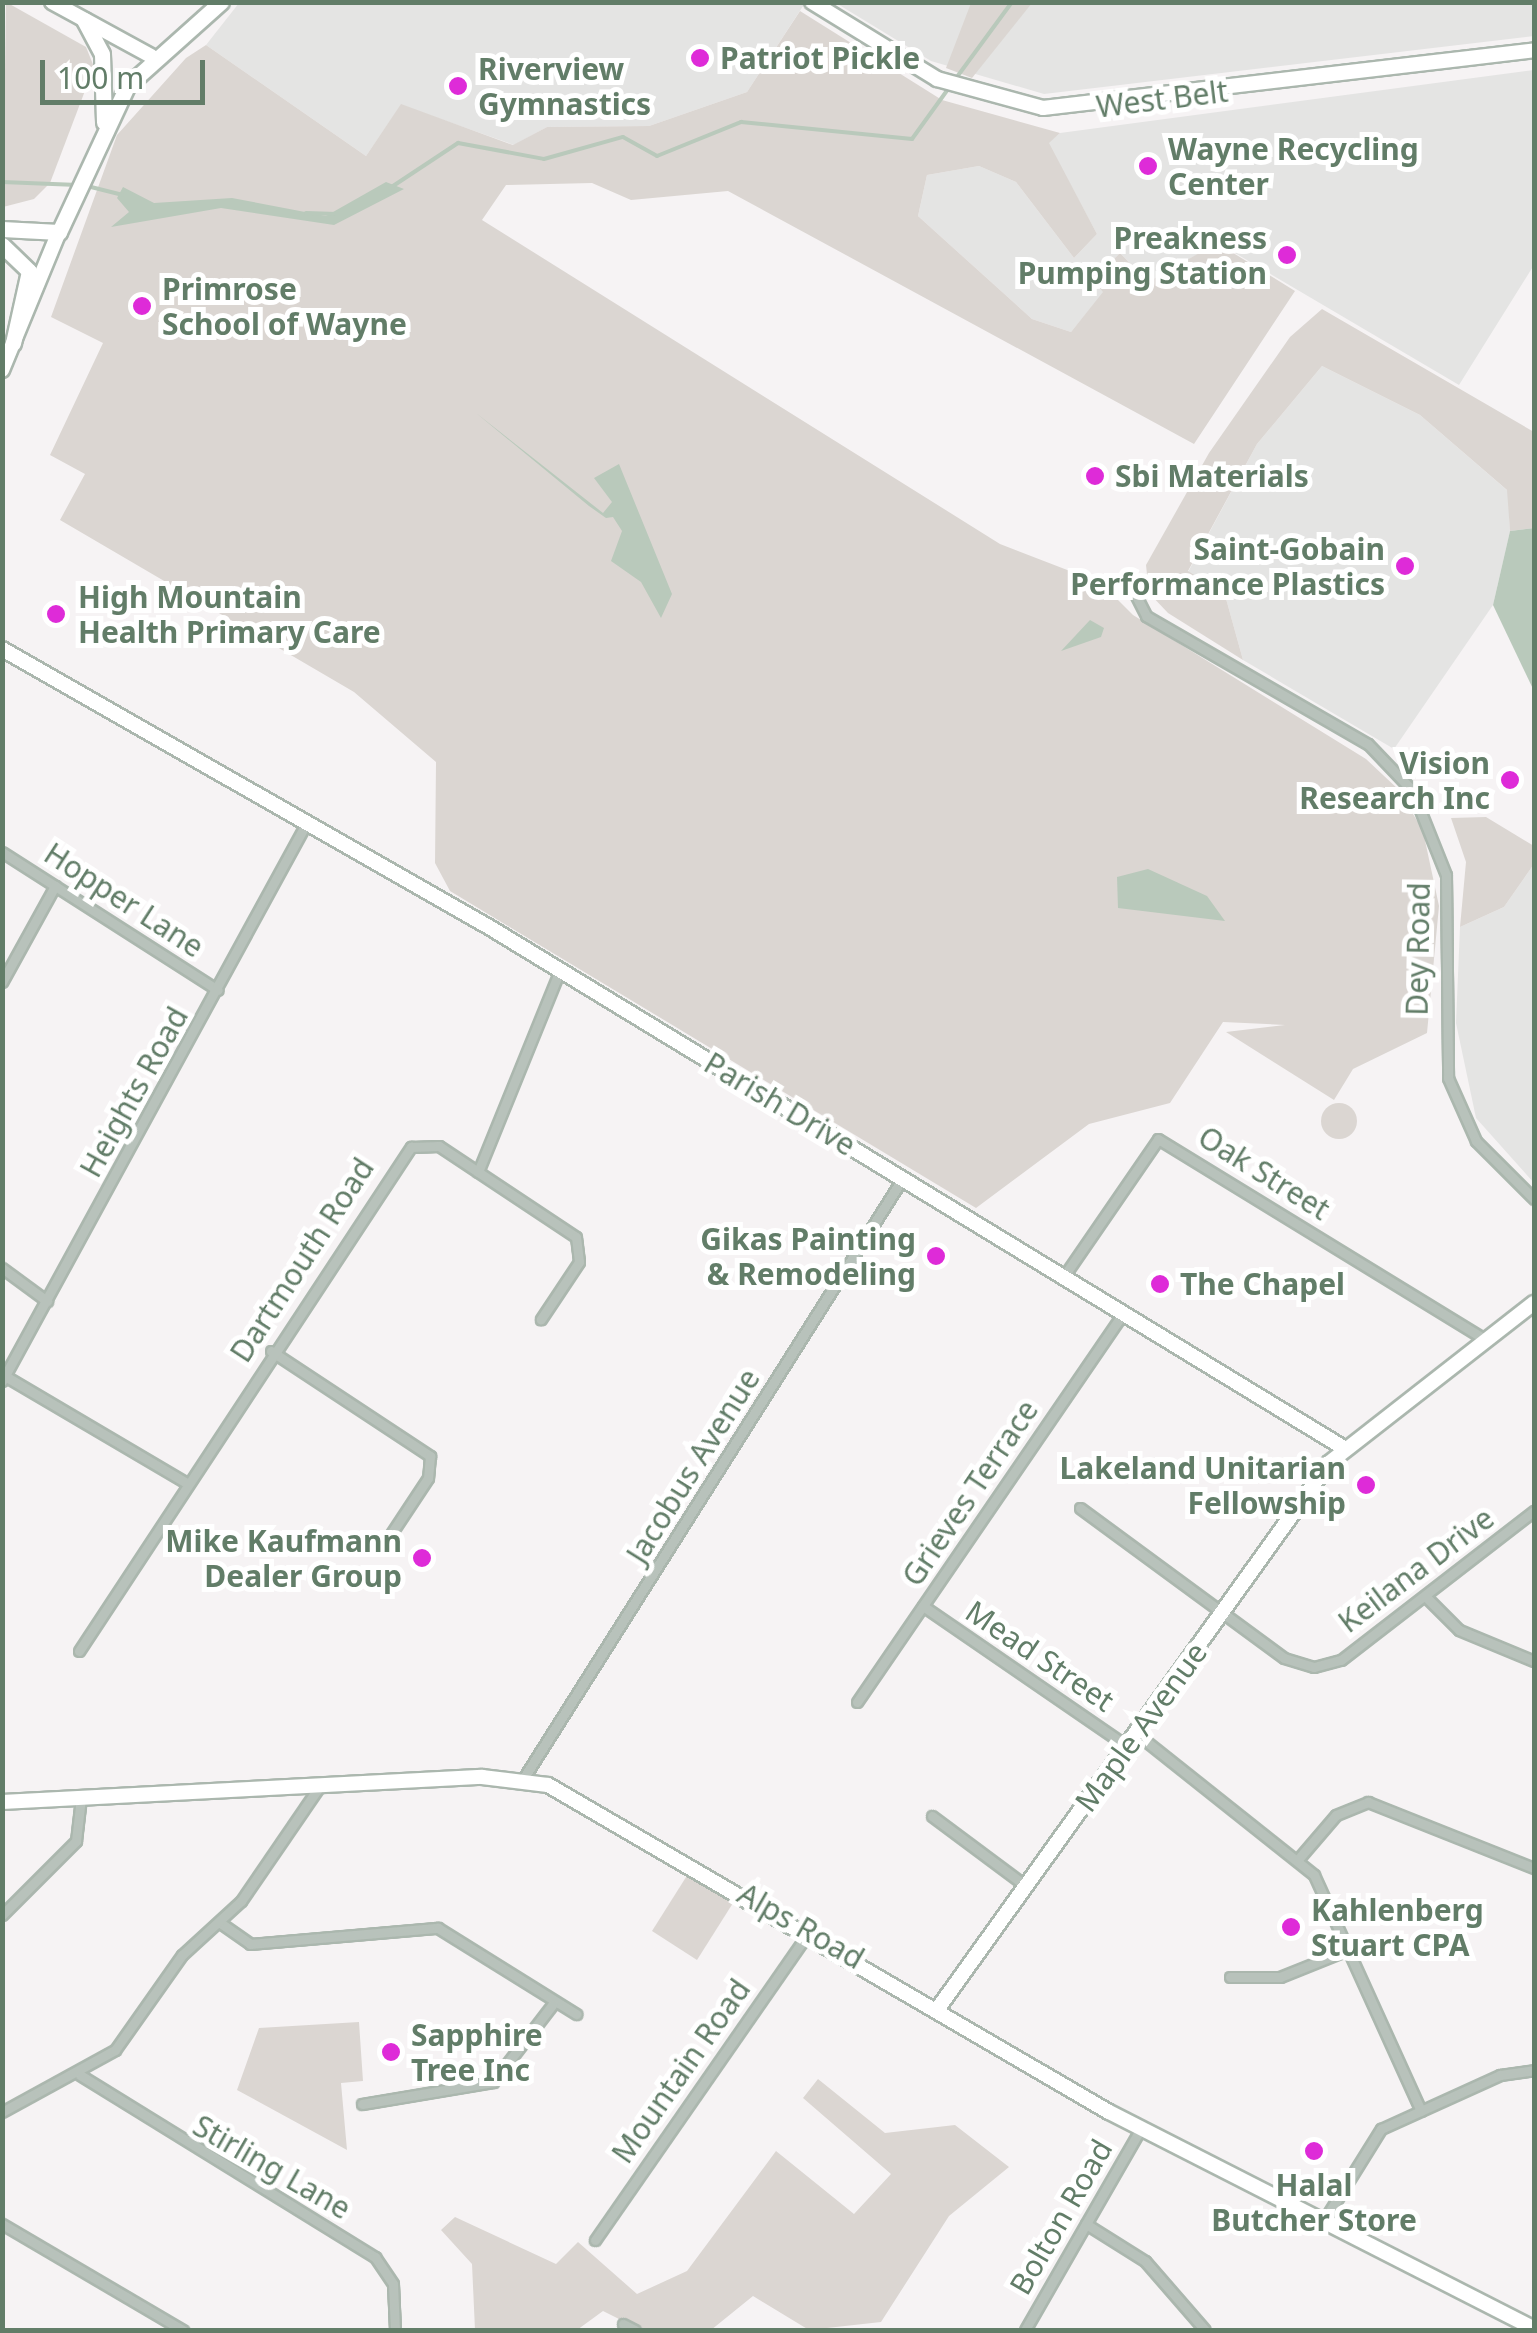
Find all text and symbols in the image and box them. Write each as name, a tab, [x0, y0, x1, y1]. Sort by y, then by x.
scale bar	[45, 40, 210, 102]
place label: Patriot Pickle	[720, 40, 920, 76]
marker: Patriot Pickle	[689, 47, 711, 69]
place label: Riverview Gymnastics	[478, 51, 651, 122]
text: 100 m	[57, 57, 144, 98]
street label: West Belt	[1094, 73, 1230, 125]
marker: Riverview Gymnastics	[447, 75, 469, 97]
place label: Wayne Recycling Center	[1168, 131, 1419, 202]
marker: Wayne Recycling Center	[1137, 155, 1159, 177]
place label: Preakness Pumping Station	[1018, 220, 1267, 290]
marker: Preakness Pumping Station	[1276, 244, 1298, 266]
place label: Primrose School of Wayne	[162, 271, 407, 342]
marker: Primrose School of Wayne	[131, 295, 153, 317]
place label: Sbi Materials	[1115, 458, 1309, 494]
marker: Sbi Materials	[1084, 465, 1106, 487]
place label: Saint-Gobain Performance Plastics	[1070, 531, 1385, 602]
marker: Saint-Gobain Performance Plastics	[1394, 555, 1416, 577]
place label: High Mountain Health Primary Care	[78, 579, 381, 650]
marker: High Mountain Health Primary Care	[43, 601, 69, 627]
place label: Vision Research Inc	[1299, 745, 1490, 816]
marker: Vision Research Inc	[1499, 769, 1521, 791]
street label: Hopper Lane	[38, 835, 210, 965]
street label: Dey Road	[1399, 882, 1437, 1016]
street label: Heights Road	[72, 1001, 196, 1183]
street label: Parish Drive	[698, 1045, 862, 1163]
street label: Oak Street	[1192, 1119, 1336, 1227]
street label: Dartmouth Road	[223, 1151, 381, 1369]
place label: Gikas Painting & Remodeling	[700, 1221, 916, 1292]
marker: Gikas Painting & Remodeling	[925, 1245, 947, 1267]
place label: The Chapel	[1180, 1266, 1345, 1302]
marker: The Chapel	[1149, 1273, 1171, 1295]
street label: Jacobus Avenue	[619, 1362, 767, 1570]
street label: Grieves Terrace	[895, 1393, 1045, 1593]
place label: Lakeland Unitarian Fellowship	[1060, 1450, 1346, 1520]
marker: Lakeland Unitarian Fellowship	[1355, 1474, 1377, 1496]
street label: Keilana Drive	[1331, 1500, 1501, 1640]
place label: Mike Kaufmann Dealer Group	[165, 1523, 402, 1594]
marker: Mike Kaufmann Dealer Group	[411, 1547, 433, 1569]
street label: Mead Street	[959, 1593, 1121, 1719]
street label: Maple Avenue	[1068, 1635, 1214, 1819]
street label: Alps Road	[732, 1876, 870, 1976]
place label: Kahlenberg Stuart CPA	[1311, 1892, 1484, 1962]
marker: Kahlenberg Stuart CPA	[1280, 1916, 1302, 1938]
street label: Mountain Road	[604, 1972, 758, 2170]
place label: Sapphire Tree Inc	[411, 2017, 543, 2088]
marker: Sapphire Tree Inc	[380, 2041, 402, 2063]
street label: Stirling Lane	[187, 2107, 357, 2227]
street label: Bolton Road	[1002, 2133, 1120, 2301]
marker: Halal Butcher Store	[1303, 2140, 1325, 2162]
place label: Halal Butcher Store	[1211, 2167, 1417, 2238]

